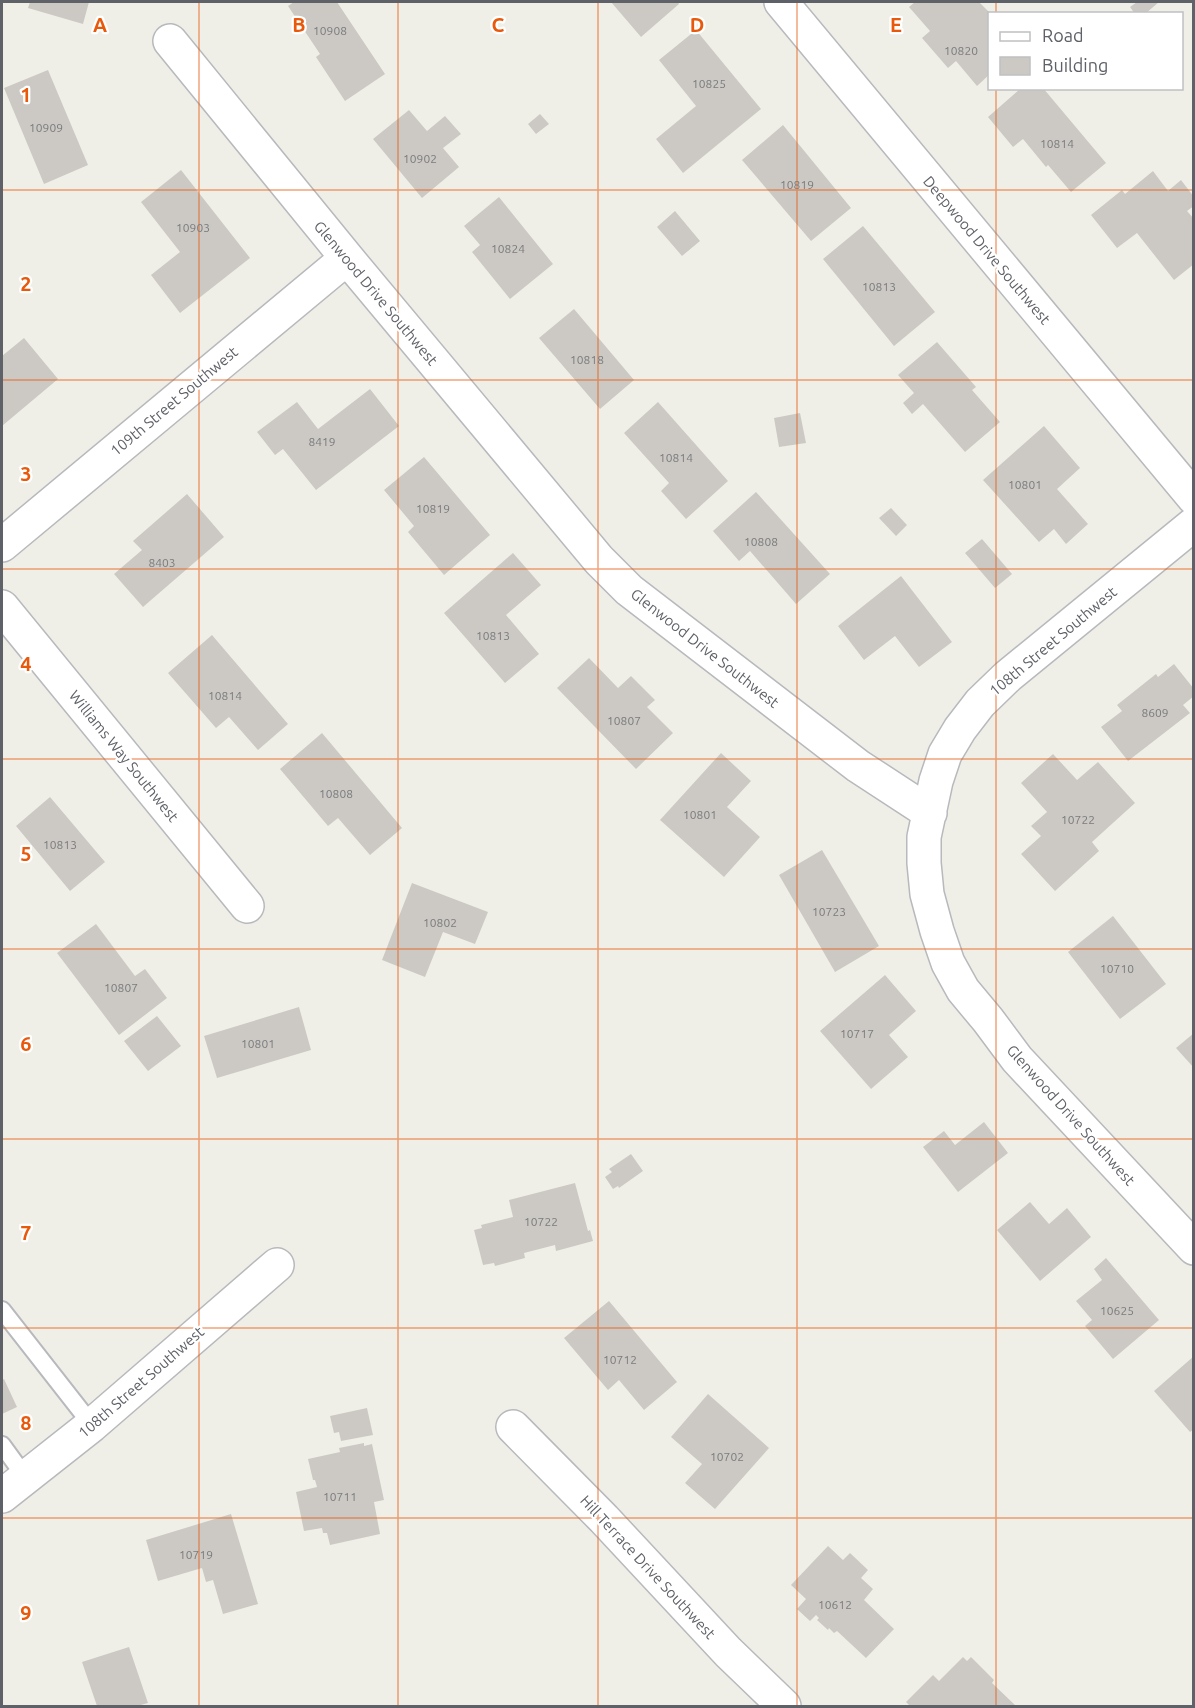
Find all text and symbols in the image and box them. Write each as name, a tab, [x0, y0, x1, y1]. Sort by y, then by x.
legend	[988, 12, 1183, 90]
text: A	[93, 13, 107, 36]
text: B	[292, 13, 306, 36]
text: C	[492, 13, 505, 36]
text: D	[690, 13, 704, 36]
text: E	[890, 13, 902, 36]
house number: 10908	[313, 24, 347, 37]
text: Road	[1042, 25, 1084, 45]
house number: 10820	[944, 44, 978, 57]
text: Building	[1042, 55, 1108, 75]
house number: 10825	[692, 77, 726, 90]
text: 1	[20, 83, 32, 106]
house number: 10909	[29, 121, 63, 134]
house number: 10814	[1040, 137, 1074, 150]
house number: 10902	[403, 152, 437, 165]
street label: Deepwood Drive Southwest	[920, 172, 1054, 328]
house number: 10819	[780, 178, 814, 191]
street label: Glenwood Drive Southwest	[311, 217, 441, 369]
house number: 10903	[176, 221, 210, 234]
house number: 10824	[491, 242, 525, 255]
text: 2	[20, 272, 32, 295]
house number: 10813	[862, 280, 896, 293]
street label: 109th Street Southwest	[107, 343, 241, 459]
house number: 10818	[570, 353, 604, 366]
house number: 8419	[308, 435, 336, 448]
house number: 10814	[659, 451, 693, 464]
text: 3	[20, 462, 32, 485]
house number: 10801	[1008, 478, 1042, 491]
house number: 10819	[416, 502, 450, 515]
house number: 10808	[744, 535, 778, 548]
house number: 8403	[148, 556, 176, 569]
street label: 108th Street Southwest	[986, 583, 1120, 699]
street label: Glenwood Drive Southwest	[628, 585, 782, 711]
house number: 10813	[476, 629, 510, 642]
text: 4	[20, 652, 32, 675]
street label: Williams Way Southwest	[66, 687, 182, 825]
house number: 10814	[208, 689, 242, 702]
house number: 8609	[1141, 706, 1169, 719]
house number: 10807	[607, 714, 641, 727]
house number: 10808	[319, 787, 353, 800]
house number: 10801	[683, 808, 717, 821]
house number: 10722	[1061, 813, 1095, 826]
house number: 10813	[43, 838, 77, 851]
text: 5	[20, 842, 32, 865]
house number: 10723	[812, 905, 846, 918]
house number: 10802	[423, 916, 457, 929]
house number: 10710	[1100, 962, 1134, 975]
house number: 10807	[104, 981, 138, 994]
house number: 10717	[840, 1027, 874, 1040]
text: 6	[20, 1032, 32, 1055]
house number: 10801	[241, 1037, 275, 1050]
street label: Glenwood Drive Southwest	[1003, 1041, 1139, 1189]
house number: 10722	[524, 1215, 558, 1228]
text: 7	[20, 1221, 32, 1244]
house number: 10625	[1100, 1304, 1134, 1317]
street label: 108th Street Southwest	[75, 1323, 207, 1441]
house number: 10712	[603, 1353, 637, 1366]
text: 8	[20, 1411, 32, 1434]
house number: 10702	[710, 1450, 744, 1463]
house number: 10711	[323, 1490, 357, 1503]
street label: Hill Terrace Drive Southwest	[577, 1492, 719, 1642]
house number: 10719	[179, 1548, 213, 1561]
house number: 10612	[818, 1598, 852, 1611]
text: 9	[20, 1601, 32, 1624]

